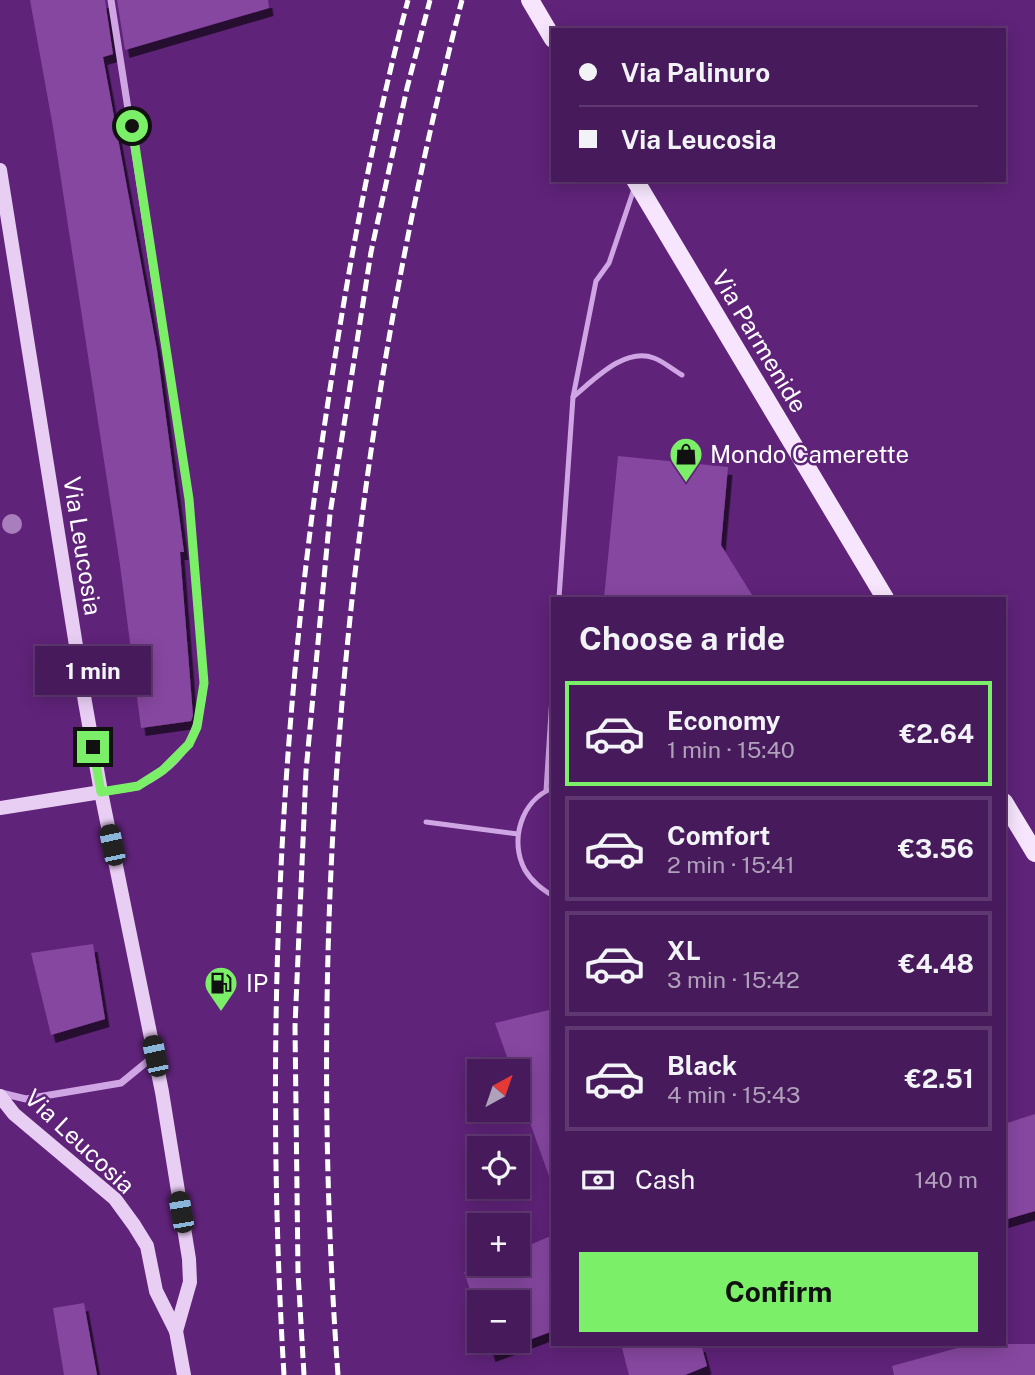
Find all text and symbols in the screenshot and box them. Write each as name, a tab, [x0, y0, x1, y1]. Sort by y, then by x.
text: Via Palinuro	[621, 57, 770, 88]
route start	[116, 110, 148, 142]
text: Via Leucosia	[621, 124, 776, 155]
street label: Via Parmenide	[707, 265, 813, 417]
shop icon: Mondo Camerette	[667, 435, 705, 484]
place label: Mondo Camerette	[710, 440, 909, 468]
street label: Via Leucosia	[58, 475, 108, 617]
text: Choose a ride	[579, 620, 785, 657]
callout: 1 min	[35, 646, 151, 694]
text: 1 min	[65, 657, 121, 684]
icon: car	[583, 702, 646, 765]
text: Economy	[667, 705, 780, 736]
text: €2.64	[899, 718, 974, 749]
route end	[77, 731, 109, 763]
text: 1 min · 15:40	[667, 736, 795, 763]
icon: car	[583, 817, 646, 880]
text: Comfort	[667, 820, 770, 851]
car	[98, 822, 127, 868]
text: €3.56	[898, 833, 974, 864]
text: 2 min · 15:41	[667, 851, 795, 878]
icon: car	[583, 932, 646, 995]
text: XL	[667, 935, 701, 966]
text: €4.48	[899, 948, 974, 979]
fuel station icon: IP	[202, 964, 240, 1013]
text: 3 min · 15:42	[667, 966, 800, 993]
place label: IP	[246, 969, 268, 997]
car	[141, 1033, 170, 1079]
icon: car	[583, 1047, 646, 1110]
text: Black	[667, 1050, 737, 1081]
north arrow	[467, 1059, 530, 1122]
map controls	[467, 1059, 530, 1353]
text: €2.51	[905, 1063, 974, 1094]
text: 4 min · 15:43	[667, 1081, 800, 1108]
street label: Via Leucosia	[19, 1083, 141, 1199]
button: locate	[467, 1136, 530, 1199]
icon: cash	[579, 1161, 617, 1199]
text: Cash	[635, 1164, 695, 1195]
text: 140 m	[915, 1166, 978, 1193]
car	[168, 1189, 195, 1235]
button: +	[467, 1213, 530, 1276]
button: Confirm	[579, 1252, 978, 1332]
button: −	[467, 1290, 530, 1353]

